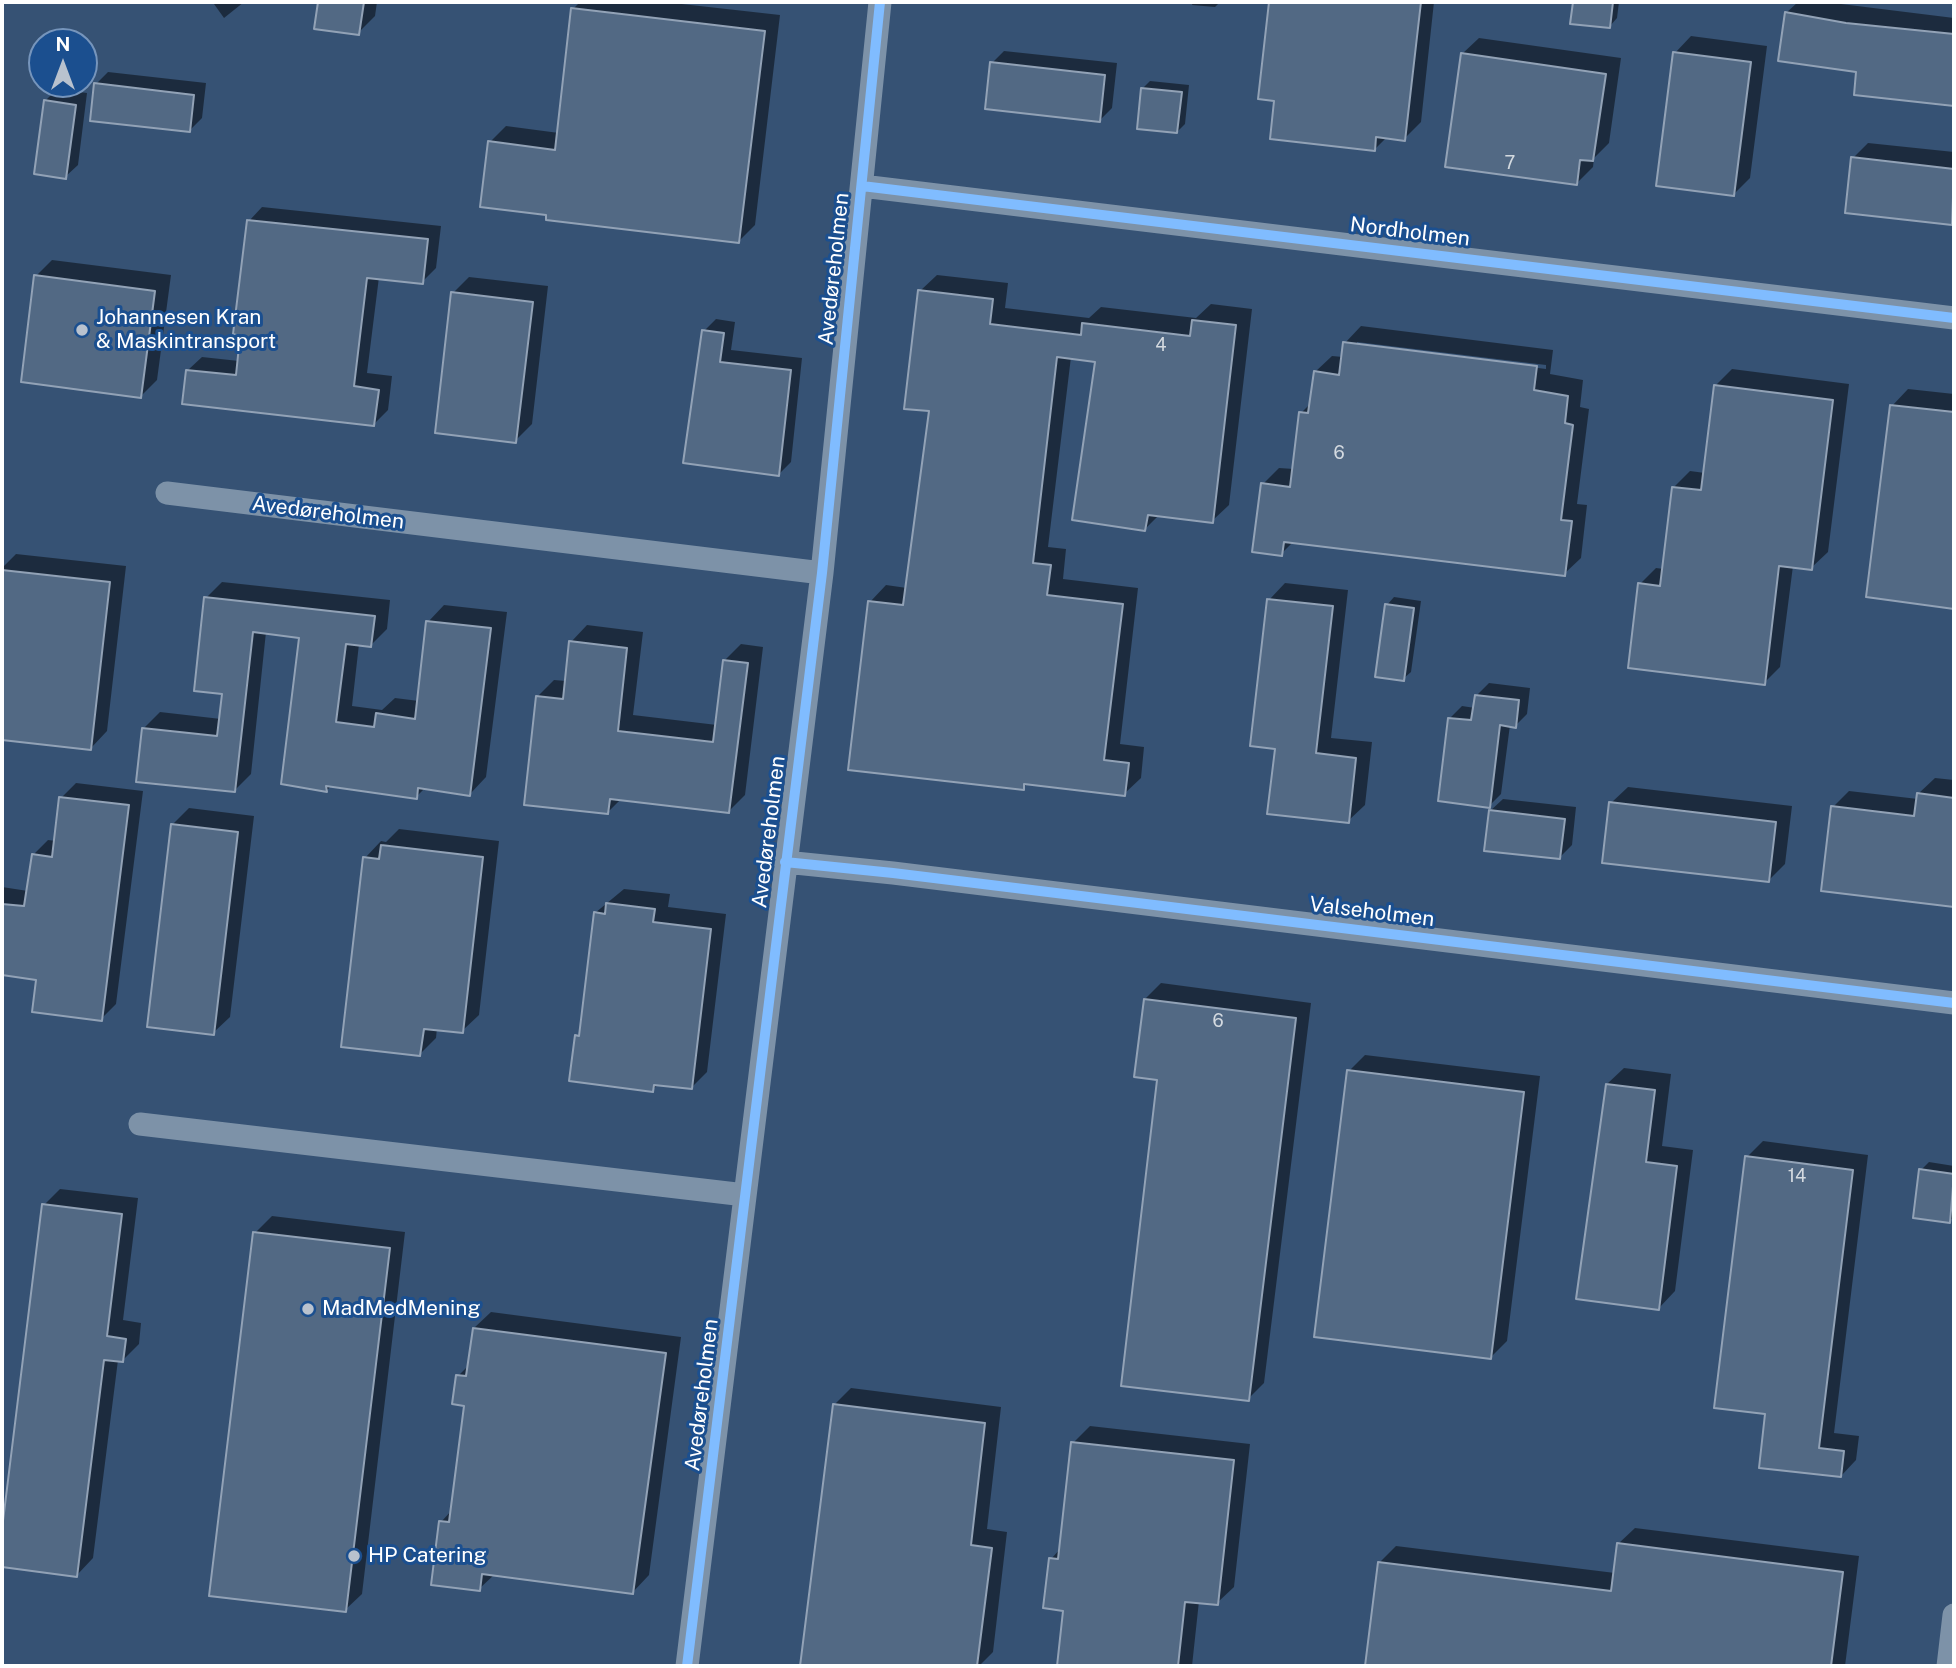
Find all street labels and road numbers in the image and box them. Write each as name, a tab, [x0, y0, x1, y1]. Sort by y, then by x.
street label: Avedøreholmen	[813, 192, 855, 346]
street label: Nordholmen	[1349, 212, 1471, 252]
street label: Avedøreholmen	[250, 491, 406, 535]
street label: Avedøreholmen	[747, 754, 791, 910]
street label: Valseholmen	[1308, 892, 1436, 932]
street label: Avedøreholmen	[680, 1317, 724, 1473]

